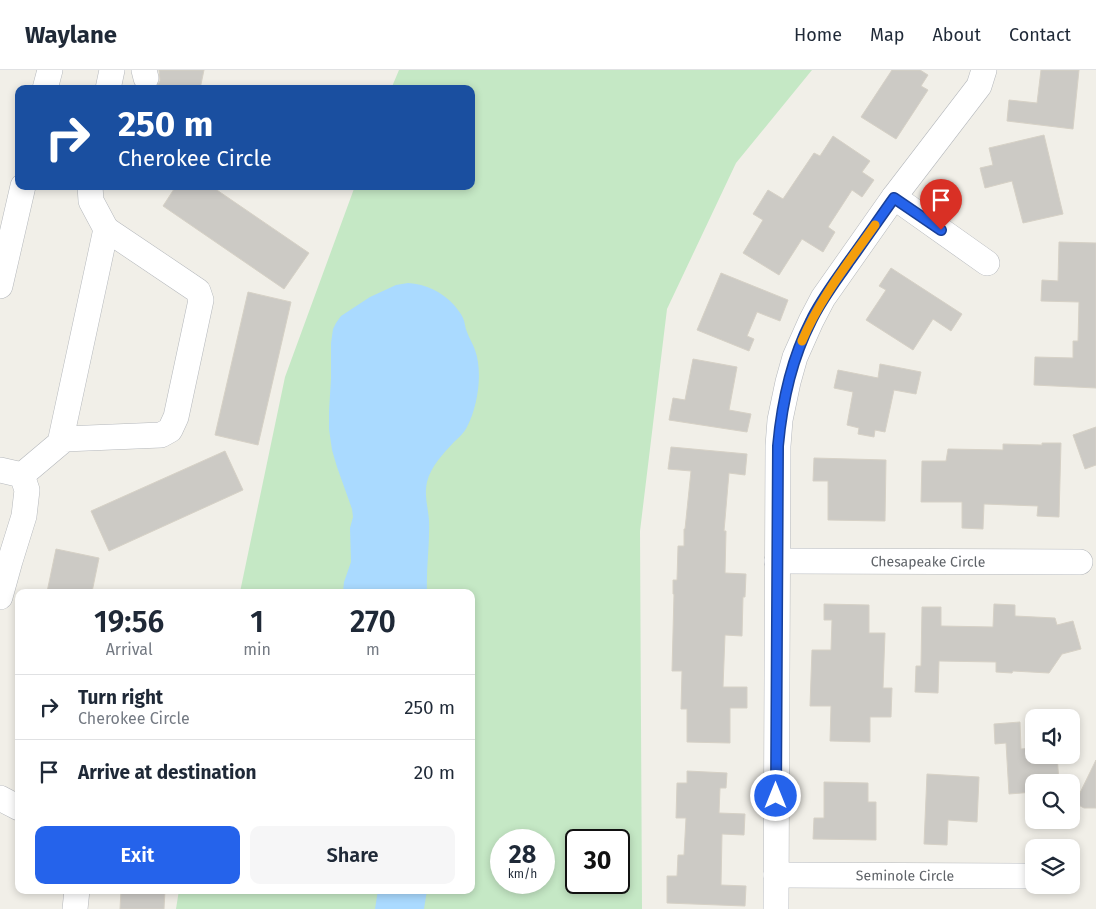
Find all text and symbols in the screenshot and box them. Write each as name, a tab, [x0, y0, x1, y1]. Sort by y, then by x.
text: Waylane	[25, 21, 117, 49]
text: Home	[794, 24, 842, 46]
text: Map	[870, 24, 904, 46]
text: About	[932, 24, 981, 46]
text: Contact	[1009, 24, 1071, 46]
text: 250 m	[118, 103, 213, 145]
icon: right	[35, 105, 100, 170]
text: Cherokee Circle	[118, 145, 272, 172]
pin	[920, 179, 962, 230]
icon: arrive	[927, 186, 955, 214]
street label: Chesapeake Circle	[871, 553, 985, 571]
text: 19:56	[94, 604, 164, 640]
text: 1	[250, 604, 264, 640]
text: 270	[350, 604, 396, 640]
text: Arrival	[106, 640, 153, 659]
text: min	[243, 640, 271, 659]
text: m	[366, 640, 380, 659]
text: Turn right	[78, 686, 163, 709]
icon: right	[35, 693, 63, 721]
text: 250 m	[404, 696, 455, 719]
text: Cherokee Circle	[78, 709, 190, 728]
map controls	[1025, 709, 1080, 894]
button: sound	[1025, 709, 1080, 764]
icon: arrive	[35, 758, 63, 786]
text: Arrive at destination	[78, 761, 257, 784]
text: 20 m	[414, 761, 455, 784]
position arrow	[749, 769, 801, 821]
button: search	[1025, 774, 1080, 829]
button: Exit	[35, 826, 240, 884]
button: Share	[250, 826, 455, 884]
speed limit sign: 30	[565, 829, 630, 894]
button: layers	[1025, 839, 1080, 894]
text: 28	[509, 840, 536, 870]
text: km/h	[508, 867, 537, 881]
street label: Seminole Circle	[856, 867, 954, 885]

